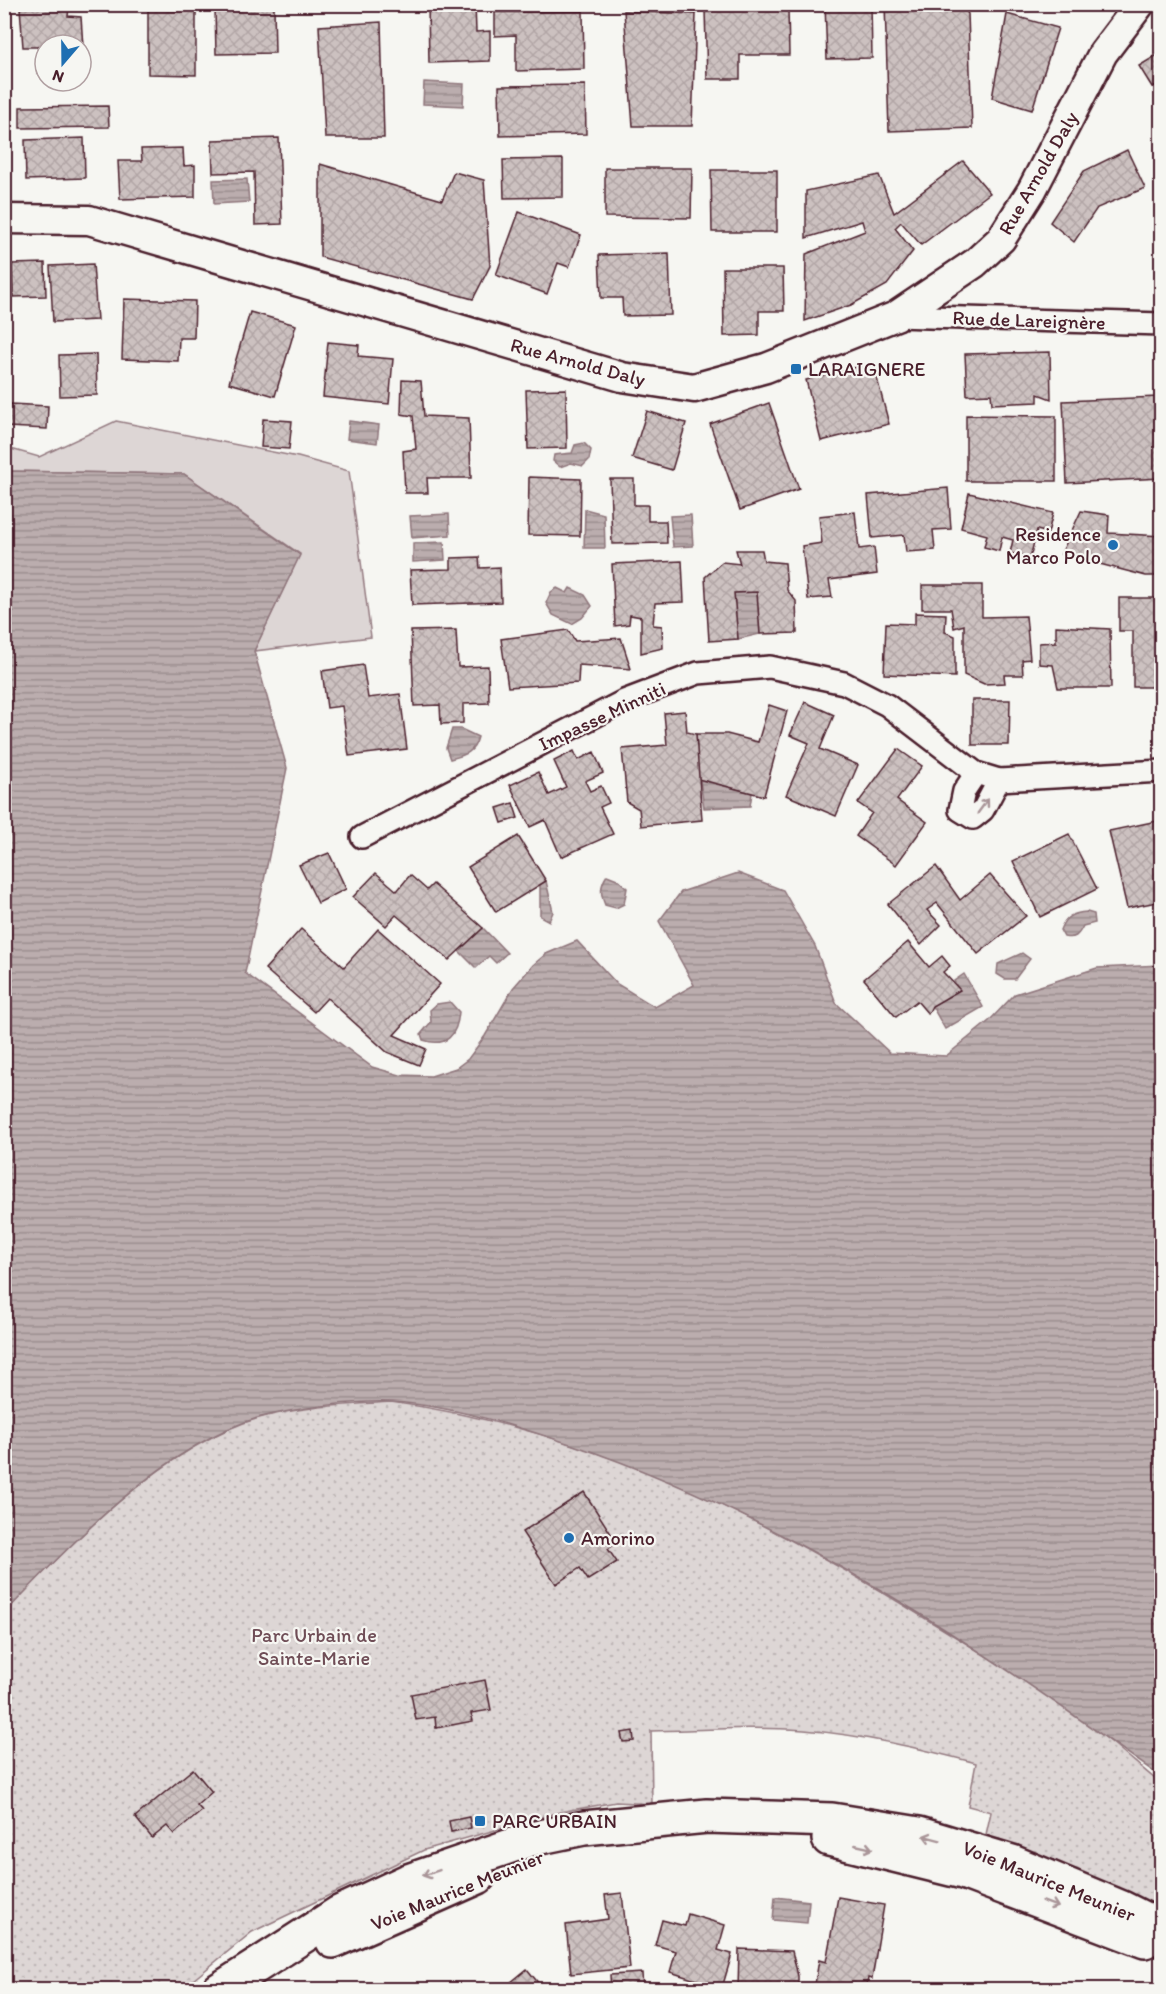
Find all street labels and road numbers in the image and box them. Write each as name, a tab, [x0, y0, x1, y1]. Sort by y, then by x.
street label: Rue Arnold Daly	[993, 106, 1083, 239]
street label: Rue de Lareignère	[952, 305, 1106, 335]
street label: Rue Arnold Daly	[508, 332, 649, 392]
street label: Impasse Minniti	[535, 676, 669, 756]
street label: Voie Maurice Meunier	[959, 1835, 1139, 1927]
street label: Voie Maurice Meunier	[367, 1844, 547, 1936]

